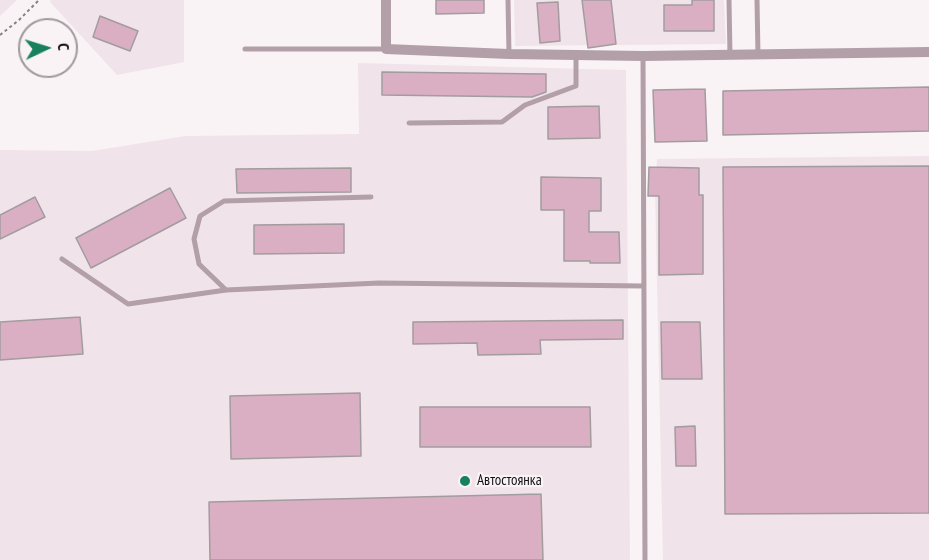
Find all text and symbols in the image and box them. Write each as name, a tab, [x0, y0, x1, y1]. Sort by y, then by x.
north arrow	[18, 18, 78, 78]
text: С	[54, 43, 74, 51]
place label: Автостоянка	[477, 472, 542, 490]
marker: Автостоянка	[458, 474, 472, 488]

